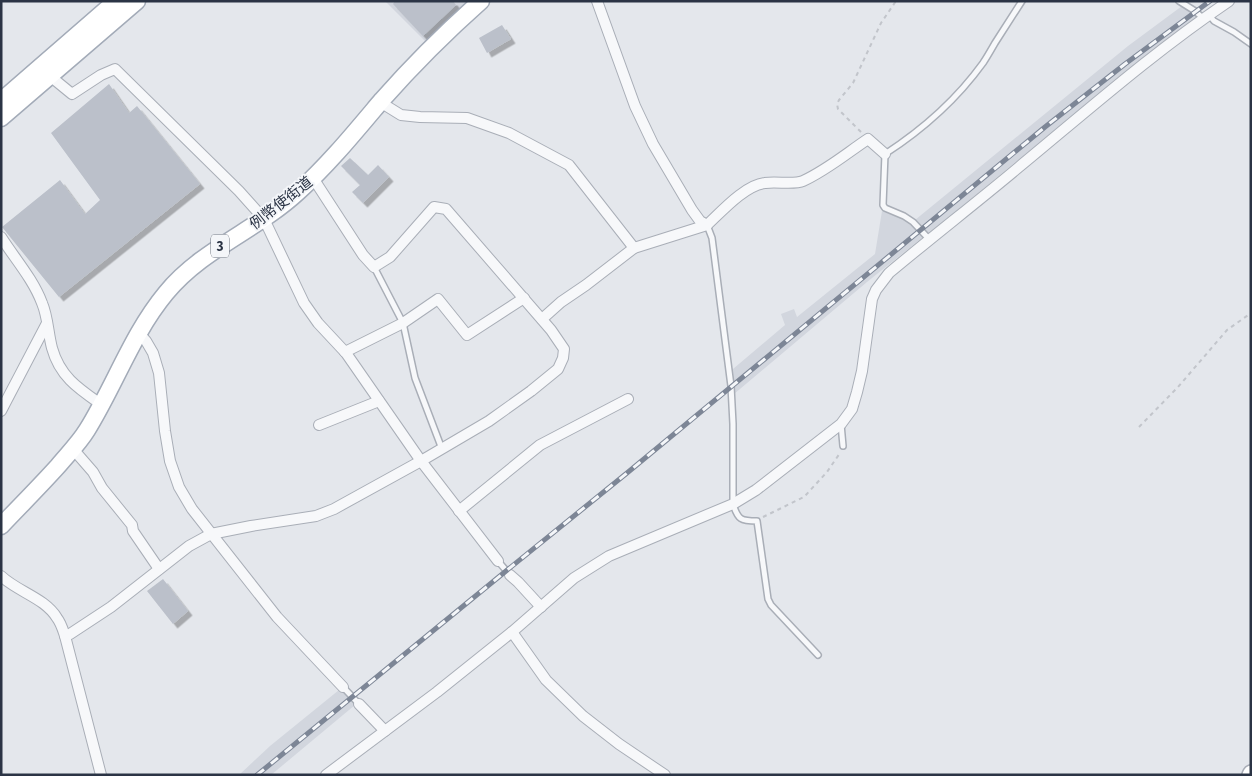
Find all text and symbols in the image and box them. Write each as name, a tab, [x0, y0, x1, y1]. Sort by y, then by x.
street label: 例幣使街道	[246, 173, 316, 233]
road number: 3	[211, 235, 229, 258]

